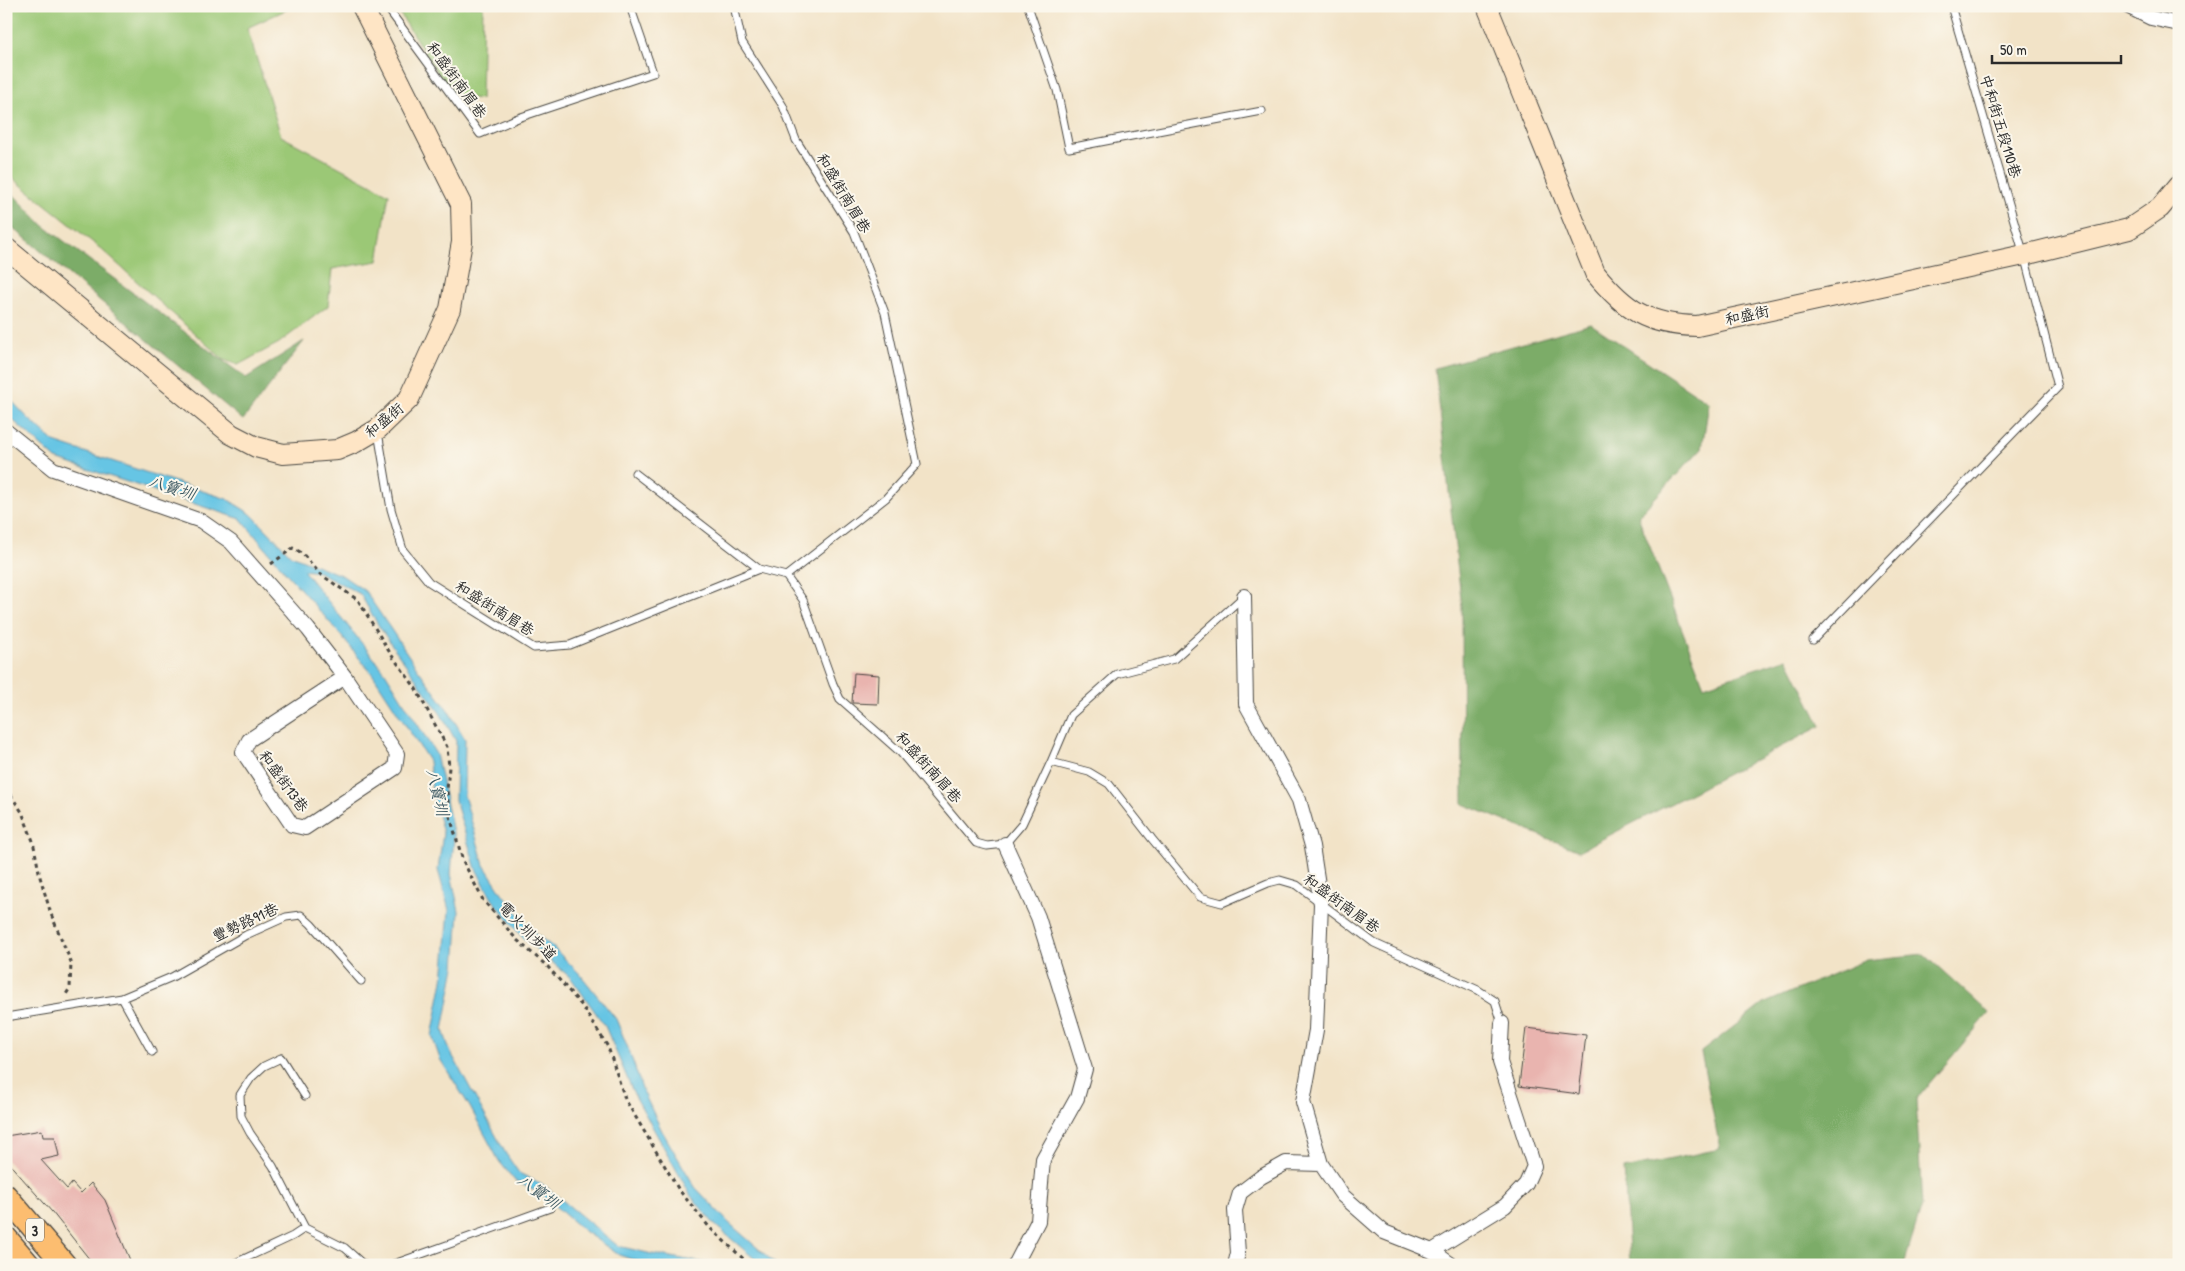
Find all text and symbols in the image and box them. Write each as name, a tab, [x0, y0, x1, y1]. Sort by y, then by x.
scale bar	[1992, 32, 2121, 64]
street label: 和盛街南眉巷	[422, 37, 492, 123]
text: 50 m	[2000, 39, 2027, 60]
street label: 中和街五段110巷	[1975, 71, 2027, 181]
street label: 和盛街南眉巷	[812, 149, 876, 237]
street label: 和盛街	[1723, 300, 1771, 330]
street label: 和盛街	[360, 397, 408, 443]
water label: 八寶圳	[146, 469, 200, 505]
street label: 和盛街南眉巷	[451, 575, 539, 641]
street label: 和盛街南眉巷	[891, 727, 967, 807]
street label: 和盛街13巷	[254, 746, 314, 816]
water label: 八寶圳	[422, 766, 455, 820]
street label: 和盛街南眉巷	[1299, 868, 1385, 938]
street label: 豐勢路91巷	[208, 897, 282, 947]
street label: 電火圳步道	[494, 897, 562, 965]
water label: 八寶圳	[513, 1168, 567, 1215]
road number: 3	[26, 1218, 44, 1242]

